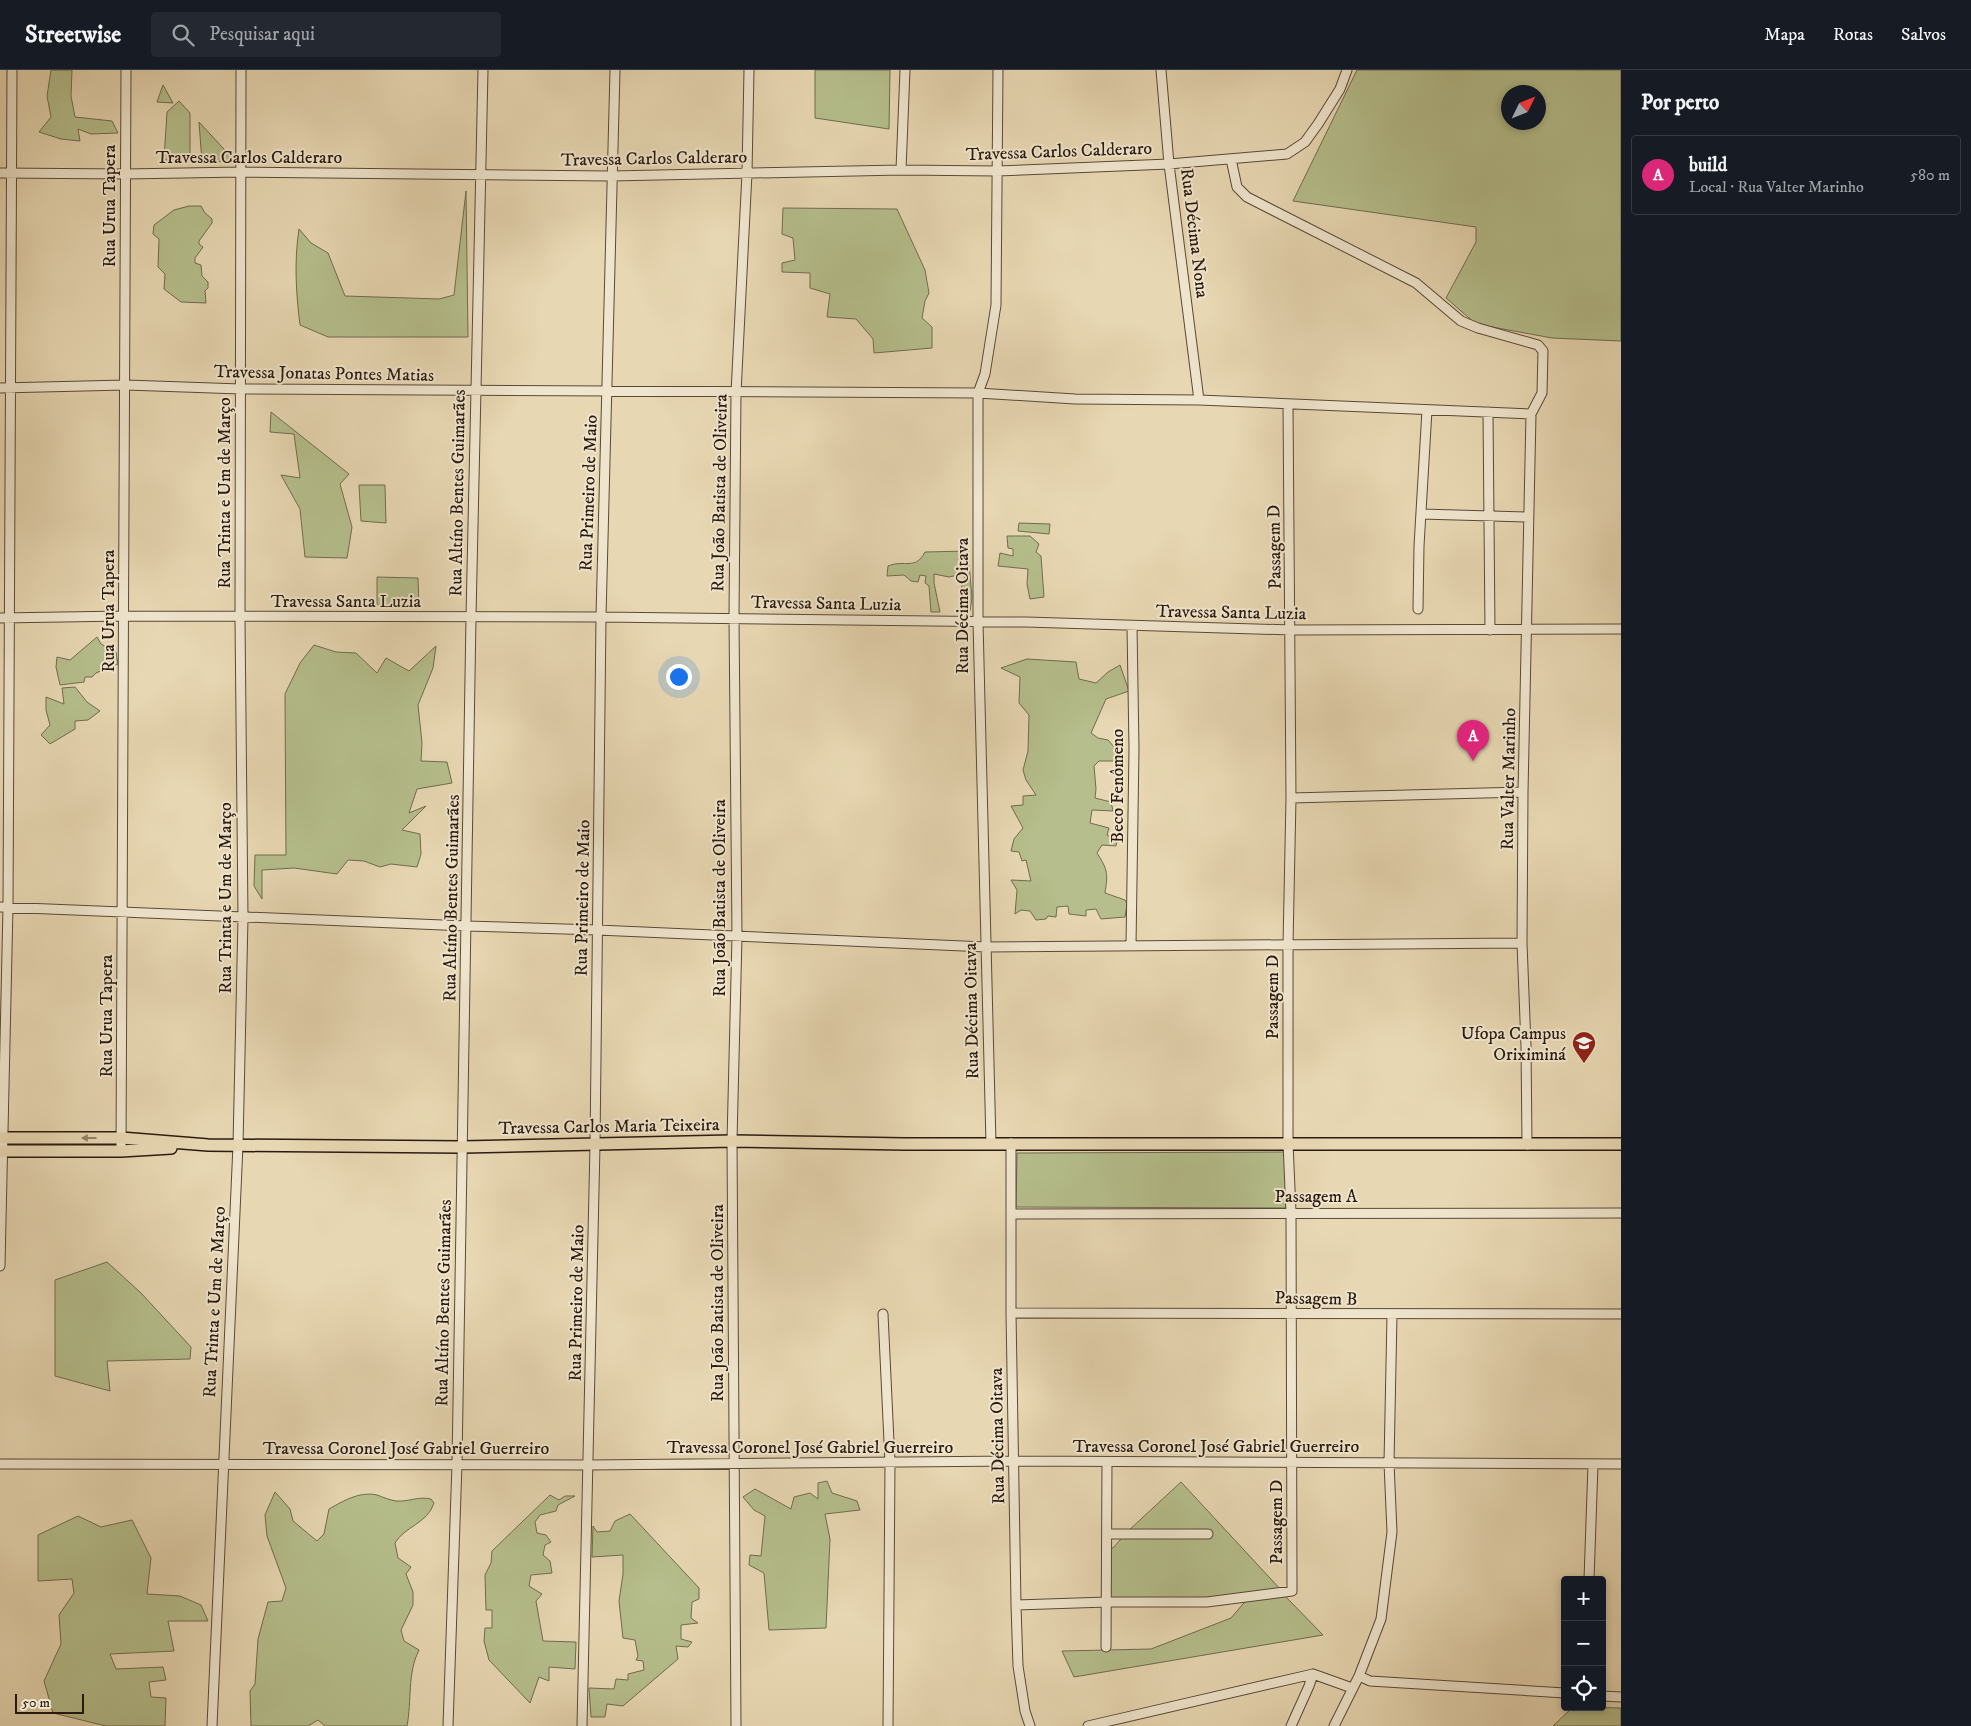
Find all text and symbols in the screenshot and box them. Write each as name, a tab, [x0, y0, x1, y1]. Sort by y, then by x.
search box	[151, 12, 501, 57]
text: Streetwise	[25, 20, 121, 50]
icon: search	[169, 21, 197, 49]
text: Pesquisar aqui	[209, 23, 315, 46]
text: Mapa	[1764, 24, 1805, 46]
text: Rotas	[1833, 24, 1873, 46]
text: Salvos	[1901, 24, 1946, 46]
north arrow	[1501, 85, 1546, 130]
text: Por perto	[1641, 90, 1719, 116]
street label: Travessa Carlos Calderaro	[966, 138, 1153, 166]
street label: Rua Urua Tapera	[99, 144, 121, 267]
street label: Travessa Carlos Calderaro	[561, 146, 748, 172]
street label: Travessa Carlos Calderaro	[156, 147, 342, 169]
text: build	[1689, 154, 1727, 177]
text: A	[1653, 165, 1663, 185]
text: 580 m	[1910, 165, 1950, 185]
street label: Rua Décima Nona	[1175, 167, 1213, 300]
text: Local · Rua Valter Marinho	[1689, 177, 1864, 197]
street label: Travessa Jonatas Pontes Matias	[214, 361, 434, 387]
street label: Rua Altíno Bentes Guimarães	[445, 389, 471, 597]
street label: Rua João Batista de Oliveira	[707, 393, 733, 592]
street label: Rua Trinta e Um de Março	[214, 397, 236, 589]
street label: Rua Primeiro de Maio	[575, 414, 603, 572]
street label: Passagem D	[1263, 504, 1287, 590]
street label: Rua Décima Oitava	[952, 537, 974, 674]
street label: Rua Urua Tapera	[98, 549, 120, 672]
street label: Travessa Santa Luzia	[271, 591, 422, 613]
street label: Travessa Santa Luzia	[751, 592, 902, 616]
street label: Travessa Santa Luzia	[1156, 601, 1307, 625]
your location	[666, 664, 692, 690]
street label: Rua Valter Marinho	[1497, 708, 1521, 850]
pin: A	[1457, 720, 1489, 761]
street label: Beco Fenômeno	[1107, 729, 1129, 843]
street label: Rua Altíno Bentes Guimarães	[439, 794, 465, 1002]
street label: Rua João Batista de Oliveira	[709, 799, 731, 997]
street label: Rua Trinta e Um de Março	[215, 802, 237, 994]
street label: Rua Primeiro de Maio	[571, 819, 595, 977]
street label: Rua Décima Oitava	[960, 942, 984, 1080]
street label: Rua Urua Tapera	[96, 954, 118, 1077]
street label: Passagem D	[1262, 955, 1284, 1039]
place label: Ufopa Campus Oriximiná	[1461, 1023, 1566, 1066]
school or university icon: Ufopa Campus Oriximiná	[1571, 1030, 1597, 1064]
street label: Travessa Carlos Maria Teixeira	[498, 1114, 720, 1140]
one-way arrow	[81, 1134, 97, 1142]
street label: Passagem A	[1275, 1186, 1358, 1208]
street label: Rua Altíno Bentes Guimarães	[431, 1199, 457, 1407]
street label: Rua João Batista de Oliveira	[707, 1204, 729, 1402]
street label: Rua Trinta e Um de Março	[199, 1206, 231, 1398]
street label: Rua Primeiro de Maio	[565, 1224, 589, 1382]
street label: Passagem B	[1274, 1287, 1358, 1311]
street label: Rua Décima Oitava	[986, 1367, 1010, 1505]
street label: Travessa Coronel José Gabriel Guerreiro	[1073, 1436, 1359, 1458]
street label: Travessa Coronel José Gabriel Guerreiro	[667, 1437, 953, 1459]
street label: Travessa Coronel José Gabriel Guerreiro	[263, 1438, 549, 1460]
street label: Passagem D	[1266, 1480, 1288, 1564]
map controls	[1561, 1576, 1606, 1711]
button: +	[1561, 1576, 1606, 1621]
button: −	[1561, 1621, 1606, 1666]
button: locate	[1561, 1666, 1606, 1711]
scale bar	[15, 1691, 84, 1714]
text: 50 m	[22, 1694, 50, 1712]

